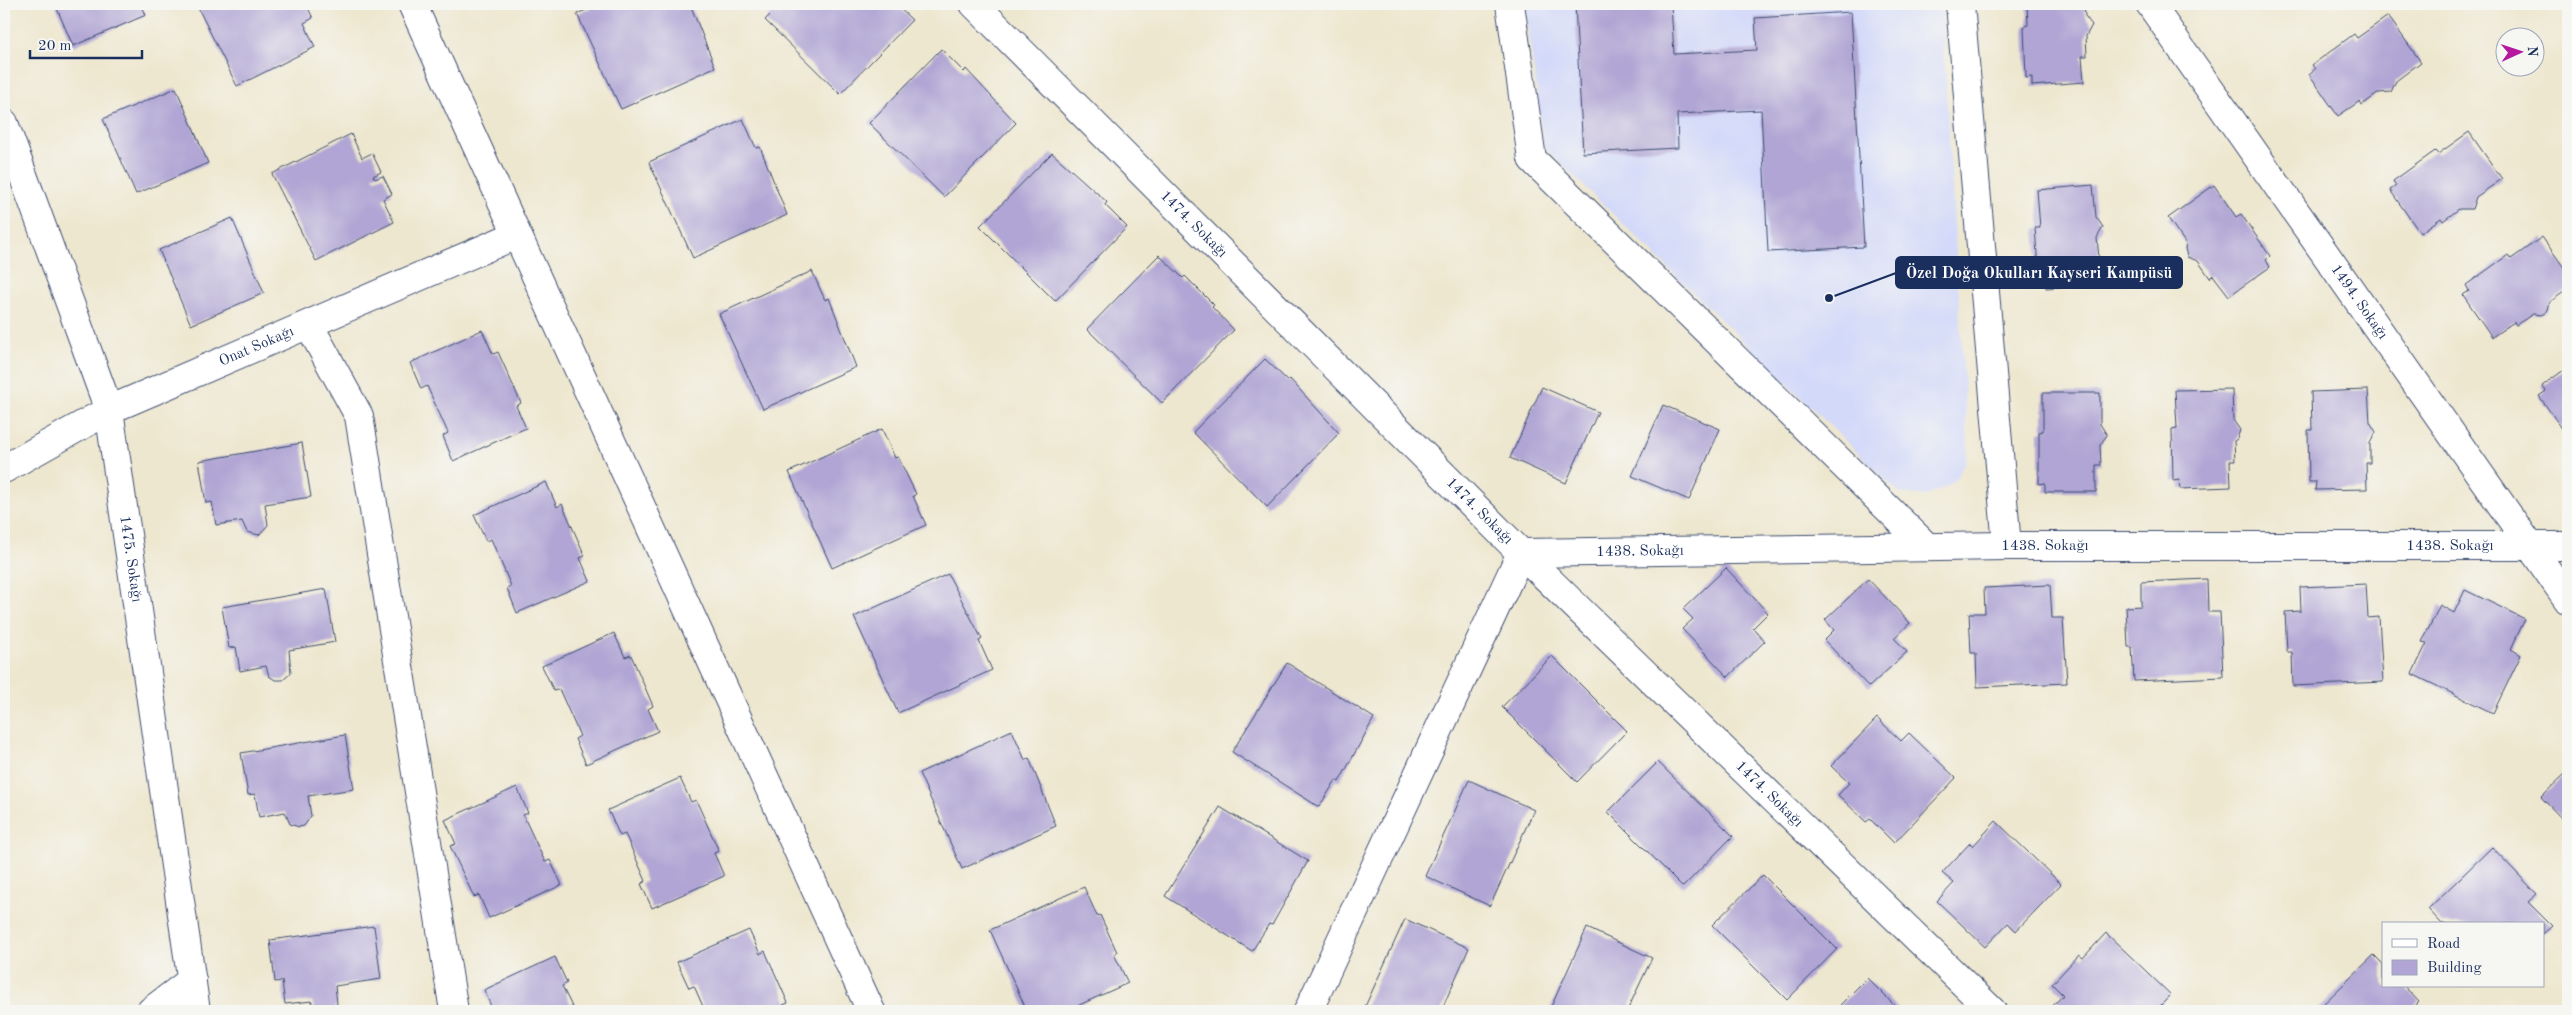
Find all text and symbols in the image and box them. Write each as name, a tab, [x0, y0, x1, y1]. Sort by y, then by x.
scale bar	[30, 28, 142, 60]
north arrow	[2494, 28, 2544, 78]
text: 20 m	[38, 39, 72, 54]
text: N	[2525, 46, 2539, 57]
street label: 1474. Sokağı	[1157, 188, 1230, 261]
callout: Özel Doğa Okulları Kayseri Kampüsü	[1896, 257, 2182, 288]
street label: 1494. Sokağı	[2328, 262, 2390, 342]
text: Özel Doğa Okulları Kayseri Kampüsü	[1906, 263, 2172, 282]
street label: Onat Sokağı	[217, 324, 296, 369]
street label: 1474. Sokağı	[1443, 475, 1516, 547]
street label: 1475. Sokağı	[117, 515, 144, 603]
street label: 1438. Sokağı	[2001, 538, 2089, 554]
street label: 1438. Sokağı	[2406, 539, 2494, 554]
street label: 1438. Sokağı	[1596, 543, 1684, 559]
street label: 1474. Sokağı	[1733, 758, 1806, 830]
legend	[2382, 922, 2544, 988]
text: Road	[2427, 937, 2461, 952]
text: Building	[2427, 961, 2482, 976]

